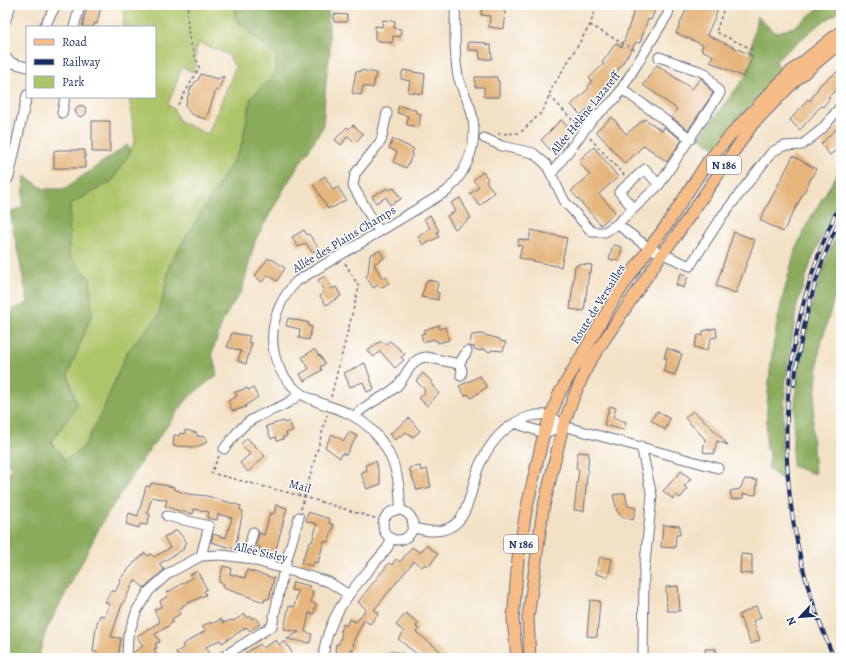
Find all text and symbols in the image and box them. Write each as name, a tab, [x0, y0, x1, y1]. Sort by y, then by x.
legend	[26, 26, 156, 98]
text: Road	[62, 34, 88, 50]
text: Railway	[62, 54, 101, 70]
street label: Allée Hélène Lazareff	[546, 66, 625, 159]
text: Park	[62, 74, 85, 90]
road number: N 186	[707, 156, 741, 174]
street label: Allée des Plains Champs	[289, 202, 399, 277]
street label: Route de Versailles	[567, 261, 629, 347]
street label: Mail	[287, 475, 313, 497]
road number: N 186	[504, 535, 538, 553]
street label: Allée Sisley	[232, 538, 290, 566]
north arrow	[780, 597, 820, 637]
text: N	[783, 614, 800, 628]

